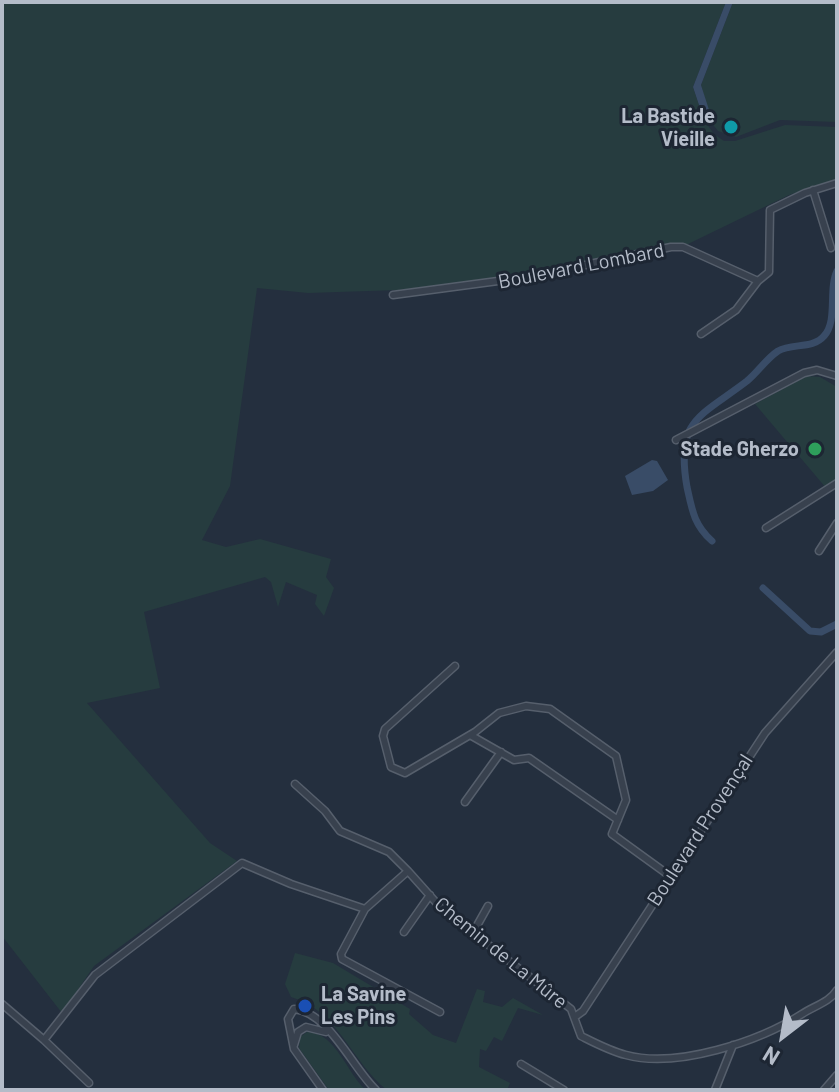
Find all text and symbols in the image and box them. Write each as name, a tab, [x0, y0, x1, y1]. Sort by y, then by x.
place label: La Bastide Vieille	[621, 104, 715, 151]
marker: La Bastide Vieille	[722, 118, 740, 136]
street label: Boulevard Lombard	[496, 238, 666, 294]
place label: Stade Gherzo	[681, 437, 799, 461]
marker: Stade Gherzo	[806, 440, 824, 458]
street label: Boulevard Provençal	[642, 750, 758, 910]
street label: Chemin de La Mûre	[430, 892, 572, 1014]
place label: La Savine Les Pins	[321, 982, 406, 1029]
north arrow	[743, 996, 823, 1076]
marker: La Savine Les Pins	[296, 997, 314, 1015]
text: N	[758, 1042, 784, 1071]

